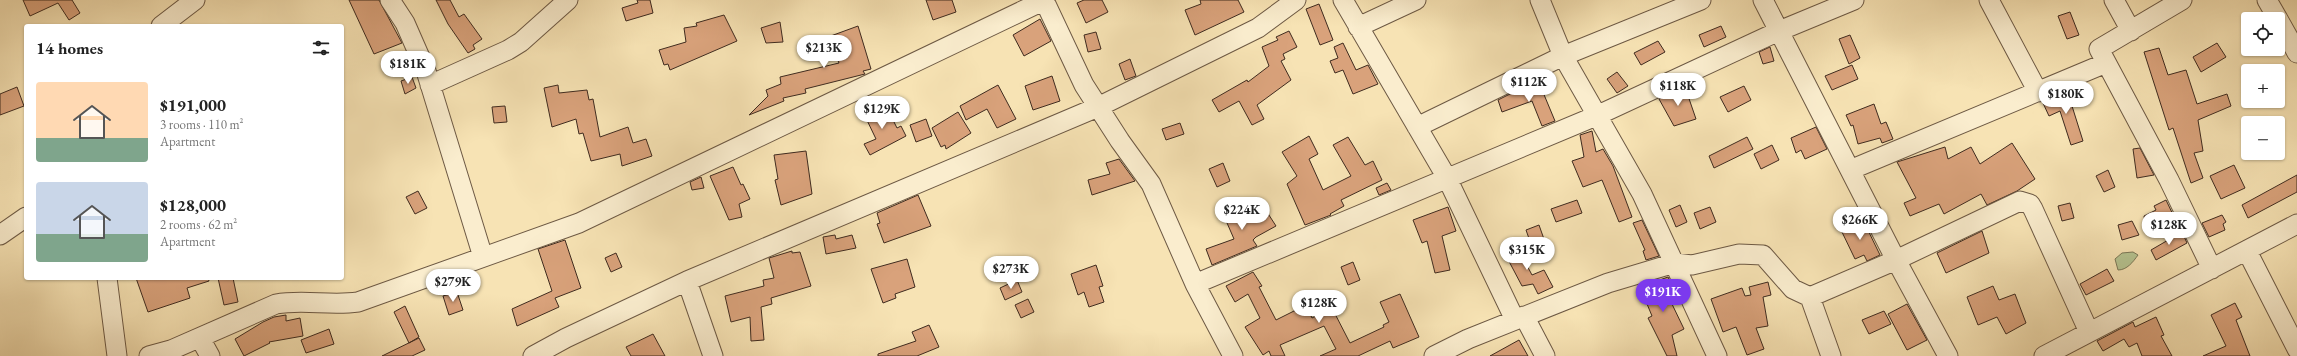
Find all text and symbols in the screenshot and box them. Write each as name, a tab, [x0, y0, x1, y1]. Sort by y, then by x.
map controls	[2241, 12, 2285, 160]
button: locate	[2241, 12, 2285, 56]
pin: $213K	[796, 35, 852, 69]
text: 14 homes	[36, 37, 103, 59]
icon: filters	[310, 37, 332, 59]
text: $213K	[806, 39, 842, 56]
pin: $181K	[380, 51, 436, 85]
text: $181K	[390, 55, 426, 72]
button: +	[2241, 64, 2285, 108]
pin: $112K	[1501, 69, 1557, 103]
text: $112K	[1511, 73, 1547, 90]
pin: $118K	[1650, 73, 1706, 107]
text: $118K	[1660, 77, 1696, 94]
pin: $180K	[2038, 81, 2094, 115]
text: $180K	[2048, 85, 2084, 102]
text: $191,000	[160, 94, 226, 116]
pin: $129K	[854, 96, 910, 130]
icon: home	[68, 98, 116, 146]
text: $129K	[864, 100, 900, 117]
text: 3 rooms · 110 m²	[160, 116, 244, 133]
button: −	[2241, 116, 2285, 160]
text: Apartment	[160, 133, 215, 150]
text: $128,000	[160, 194, 226, 216]
pin: $224K	[1214, 197, 1270, 231]
icon: home	[68, 198, 116, 246]
text: $224K	[1224, 201, 1260, 218]
pin: $266K	[1832, 207, 1888, 241]
text: $266K	[1842, 211, 1878, 228]
pin: $128K	[2141, 212, 2197, 246]
text: 2 rooms · 62 m²	[160, 216, 237, 233]
text: $128K	[2151, 216, 2187, 233]
text: Apartment	[160, 233, 215, 250]
pin: $315K	[1499, 237, 1555, 271]
text: $315K	[1509, 241, 1545, 258]
pin: $273K	[983, 256, 1039, 290]
text: $273K	[993, 260, 1029, 277]
pin: $279K	[425, 269, 481, 303]
text: $279K	[435, 273, 471, 290]
pin: $191K	[1635, 279, 1691, 313]
text: $191K	[1645, 283, 1681, 300]
pin: $128K	[1291, 290, 1347, 324]
text: $128K	[1301, 294, 1337, 311]

